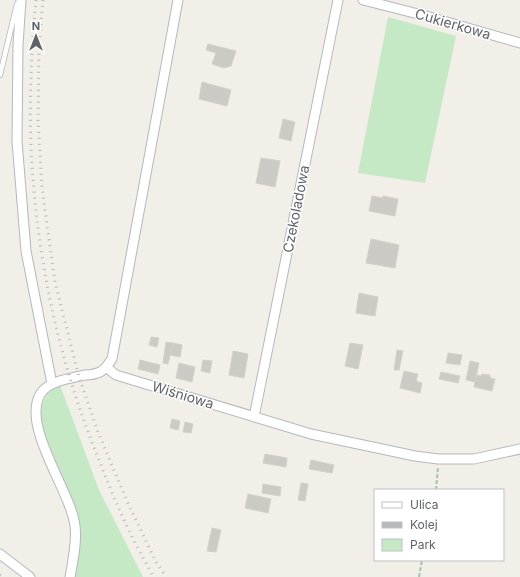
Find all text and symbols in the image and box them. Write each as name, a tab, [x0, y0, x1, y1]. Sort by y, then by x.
street label: Cukierkowa	[413, 5, 493, 42]
north arrow	[16, 16, 56, 56]
text: N	[32, 19, 40, 33]
street label: Czekoladowa	[279, 164, 312, 254]
street label: Wiśniowa	[150, 377, 216, 412]
legend	[374, 489, 504, 561]
text: Ulica	[410, 497, 438, 512]
text: Kolej	[410, 517, 438, 532]
text: Park	[410, 537, 436, 552]

